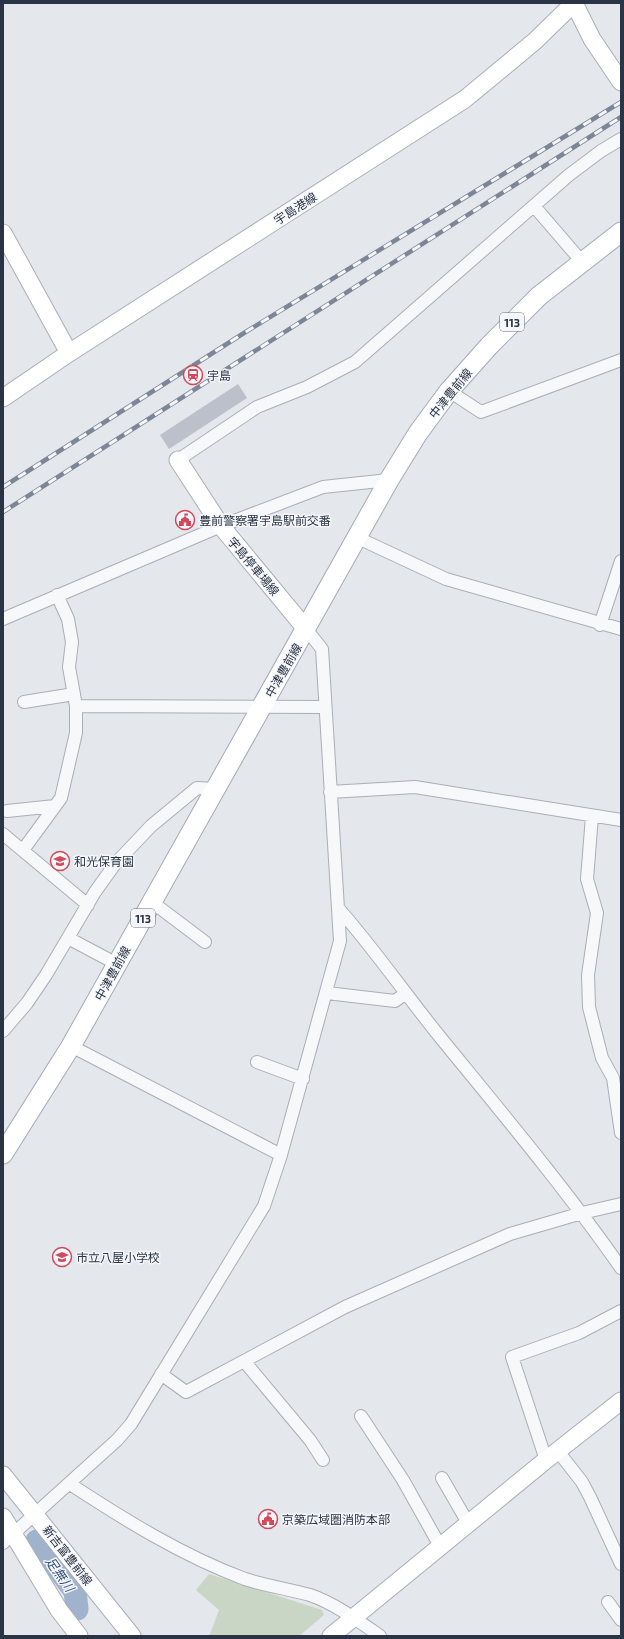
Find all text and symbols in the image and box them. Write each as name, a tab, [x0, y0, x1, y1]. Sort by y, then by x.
street label: 宇島港線	[271, 189, 319, 227]
road number: 113	[500, 313, 524, 331]
station icon: 宇島	[182, 364, 204, 386]
street label: 中津豊前線	[426, 365, 474, 421]
place label: 宇島	[207, 368, 231, 382]
public building icon: 豊前警察署宇島駅前交番	[174, 509, 196, 531]
place label: 豊前警察署宇島駅前交番	[199, 513, 331, 527]
street label: 宇島停車場線	[225, 534, 283, 598]
street label: 中津豊前線	[262, 641, 304, 699]
school or university icon: 和光保育園	[49, 850, 71, 872]
place label: 和光保育園	[74, 854, 134, 868]
road number: 113	[131, 909, 155, 927]
street label: 中津豊前線	[91, 943, 133, 1003]
school or university icon: 市立八屋小学校	[51, 1246, 73, 1268]
place label: 市立八屋小学校	[76, 1250, 160, 1264]
public building icon: 京築広域圏消防本部	[257, 1508, 279, 1530]
place label: 京築広域圏消防本部	[282, 1512, 390, 1526]
street label: 新吉富豊前線	[40, 1522, 96, 1588]
water label: 足無川	[42, 1553, 79, 1596]

